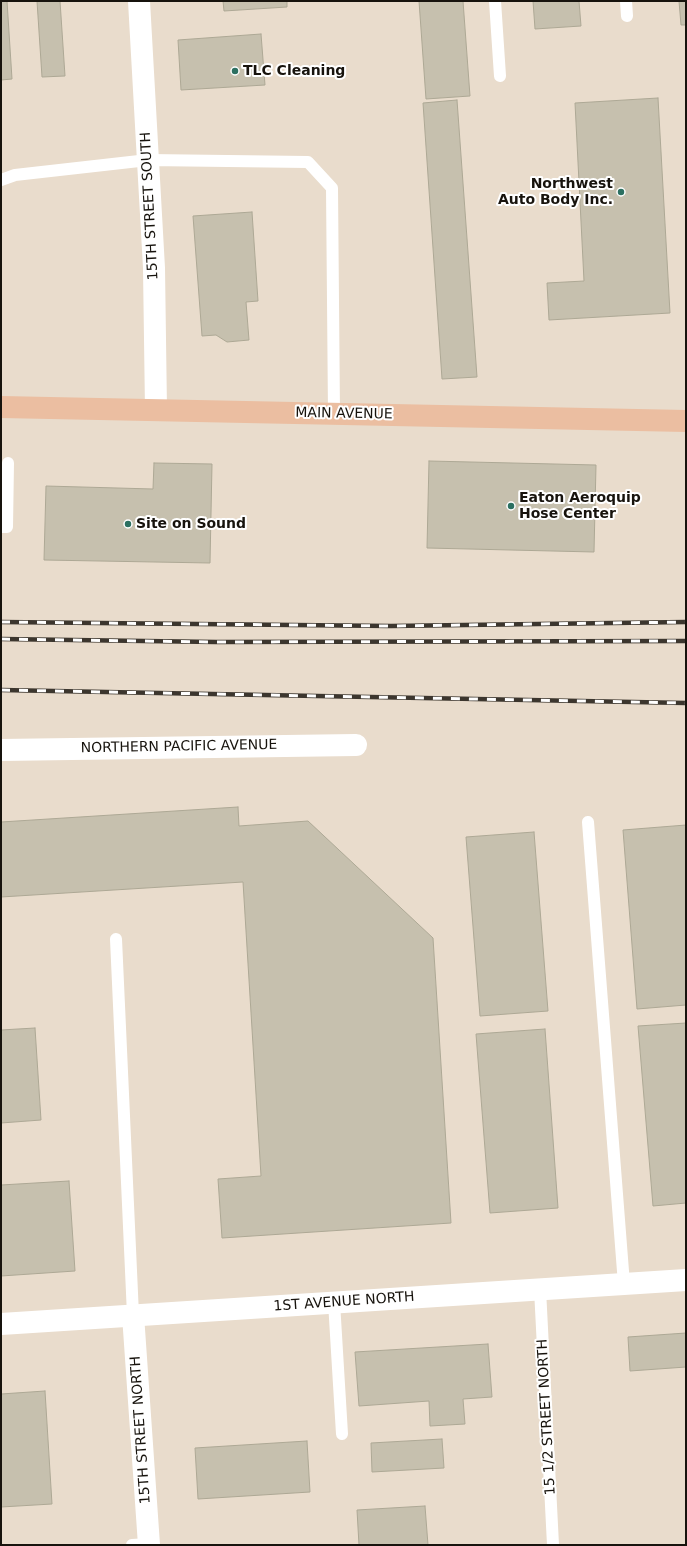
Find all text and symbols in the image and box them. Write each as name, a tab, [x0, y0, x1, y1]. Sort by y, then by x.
place label: TLC Cleaning	[243, 63, 345, 79]
marker: TLC Cleaning	[230, 66, 240, 76]
street label: 15TH STREET SOUTH	[138, 131, 162, 281]
place label: Northwest Auto Body Inc.	[498, 176, 613, 208]
marker: Northwest Auto Body Inc.	[616, 187, 626, 197]
street label: MAIN AVENUE	[295, 405, 393, 423]
place label: Eaton Aeroquip Hose Center	[519, 490, 641, 522]
marker: Eaton Aeroquip Hose Center	[506, 501, 516, 511]
place label: Site on Sound	[136, 516, 246, 532]
marker: Site on Sound	[123, 519, 133, 529]
street label: NORTHERN PACIFIC AVENUE	[81, 737, 277, 757]
street label: 1ST AVENUE NORTH	[273, 1289, 415, 1315]
street label: 15 1/2 STREET NORTH	[535, 1338, 559, 1496]
street label: 15TH STREET NORTH	[127, 1355, 155, 1505]

